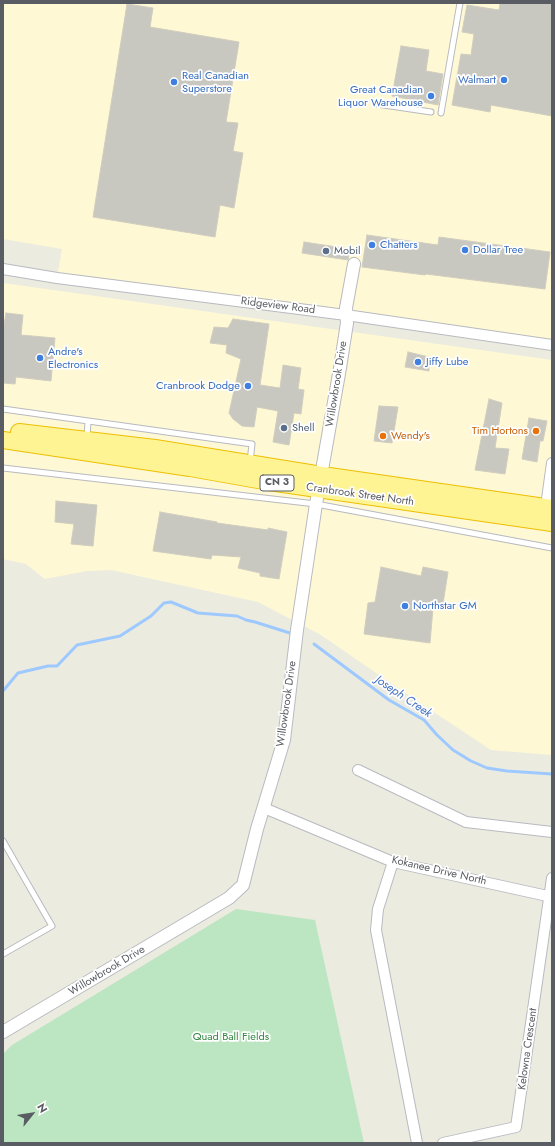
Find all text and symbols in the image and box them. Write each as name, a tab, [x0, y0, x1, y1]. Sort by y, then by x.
place label: Real Canadian Superstore	[182, 69, 249, 95]
place label: Walmart	[458, 73, 496, 87]
marker: Walmart	[499, 75, 509, 85]
marker: Real Canadian Superstore	[169, 77, 179, 87]
place label: Great Canadian Liquor Warehouse	[338, 83, 423, 109]
marker: Great Canadian Liquor Warehouse	[426, 91, 436, 101]
place label: Chatters	[380, 238, 418, 252]
marker: Chatters	[367, 240, 377, 250]
place label: Dollar Tree	[473, 243, 523, 257]
place label: Mobil	[334, 244, 361, 258]
marker: Dollar Tree	[460, 245, 470, 255]
marker: Mobil	[321, 246, 331, 256]
street label: Ridgeview Road	[240, 295, 316, 317]
street label: Willowbrook Drive	[324, 340, 350, 428]
place label: Andre's Electronics	[48, 345, 98, 371]
marker: Andre's Electronics	[35, 353, 45, 363]
place label: Jiffy Lube	[426, 355, 468, 369]
marker: Jiffy Lube	[413, 357, 423, 367]
place label: Cranbrook Dodge	[156, 379, 240, 393]
marker: Cranbrook Dodge	[243, 381, 253, 391]
place label: Shell	[292, 421, 315, 435]
marker: Shell	[279, 423, 289, 433]
place label: Tim Hortons	[472, 424, 528, 438]
marker: Tim Hortons	[531, 426, 541, 436]
place label: Wendy's	[391, 429, 430, 443]
marker: Wendy's	[378, 431, 388, 441]
road number: CN 3	[260, 475, 294, 491]
street label: Cranbrook Street North	[305, 481, 415, 509]
place label: Northstar GM	[413, 599, 477, 613]
marker: Northstar GM	[400, 601, 410, 611]
street label: Willowbrook Drive	[274, 660, 300, 748]
water label: Joseph Creek	[372, 673, 434, 721]
street label: Kokanee Drive North	[390, 854, 488, 888]
street label: Willowbrook Drive	[66, 943, 148, 999]
street label: Kelowna Crescent	[516, 1007, 540, 1091]
park label: Quad Ball Fields	[193, 1030, 269, 1044]
north arrow	[12, 1094, 52, 1134]
text: N	[33, 1100, 52, 1116]

